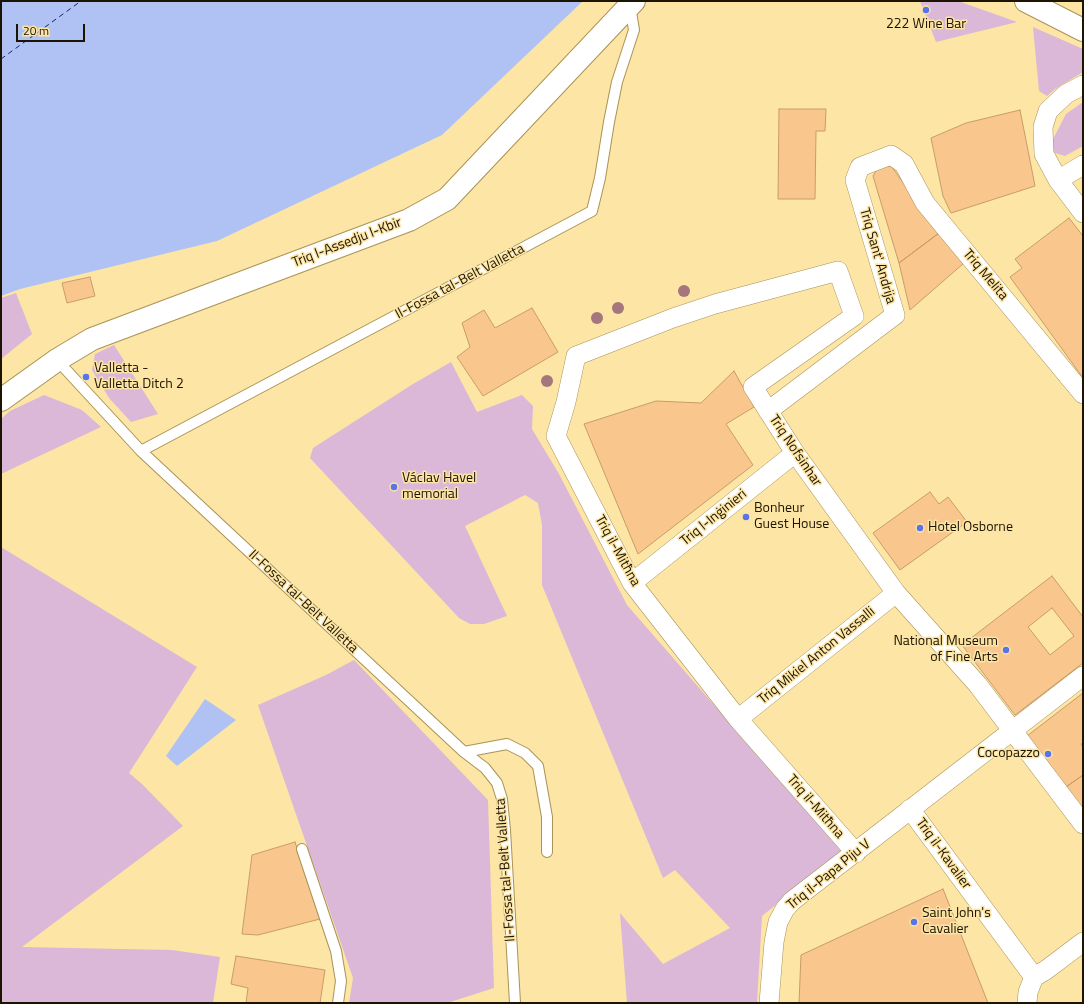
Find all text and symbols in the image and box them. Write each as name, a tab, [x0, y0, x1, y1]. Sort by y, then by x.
marker: 222 Wine Bar	[921, 5, 931, 15]
scale bar	[18, 16, 87, 42]
place label: 222 Wine Bar	[886, 17, 966, 33]
text: 20 m	[23, 21, 49, 40]
street label: Triq Sant' Andrija	[855, 206, 899, 306]
street label: Triq l-Assedju l-Kbir	[290, 214, 404, 272]
street label: Il-Fossa tal-Belt Valletta	[393, 241, 527, 323]
street label: Triq Melita	[959, 246, 1011, 304]
place label: Valletta - Valletta Ditch 2	[94, 361, 184, 394]
marker: Valletta - Valletta Ditch 2	[81, 372, 91, 382]
street label: Triq Nofsinhar	[765, 412, 825, 490]
place label: Václav Havel memorial	[402, 471, 476, 504]
marker: Václav Havel memorial	[389, 482, 399, 492]
street label: Triq l-Inġinieri	[677, 486, 751, 550]
place label: Bonheur Guest House	[754, 501, 829, 534]
street label: Triq il-Mitħna	[591, 512, 643, 590]
marker: Bonheur Guest House	[741, 512, 751, 522]
place label: Hotel Osborne	[928, 520, 1013, 536]
marker: Hotel Osborne	[915, 523, 925, 533]
street label: Il-Fossa tal-Belt Valletta	[245, 547, 361, 657]
street label: Triq Mikiel Anton Vassalli	[755, 604, 879, 708]
place label: National Museum of Fine Arts	[893, 634, 998, 666]
marker: National Museum of Fine Arts	[1001, 645, 1011, 655]
place label: Cocopazzo	[977, 746, 1040, 762]
marker: Cocopazzo	[1043, 749, 1053, 759]
street label: Triq il-Mitħna	[783, 772, 847, 842]
street label: Il-Fossa tal-Belt Valletta	[493, 798, 519, 942]
street label: Triq il-Kavalier	[912, 815, 974, 893]
street label: Triq il-Papa Piju V	[784, 836, 874, 914]
place label: Saint John's Cavalier	[922, 906, 991, 938]
marker: Saint John's Cavalier	[909, 917, 919, 927]

